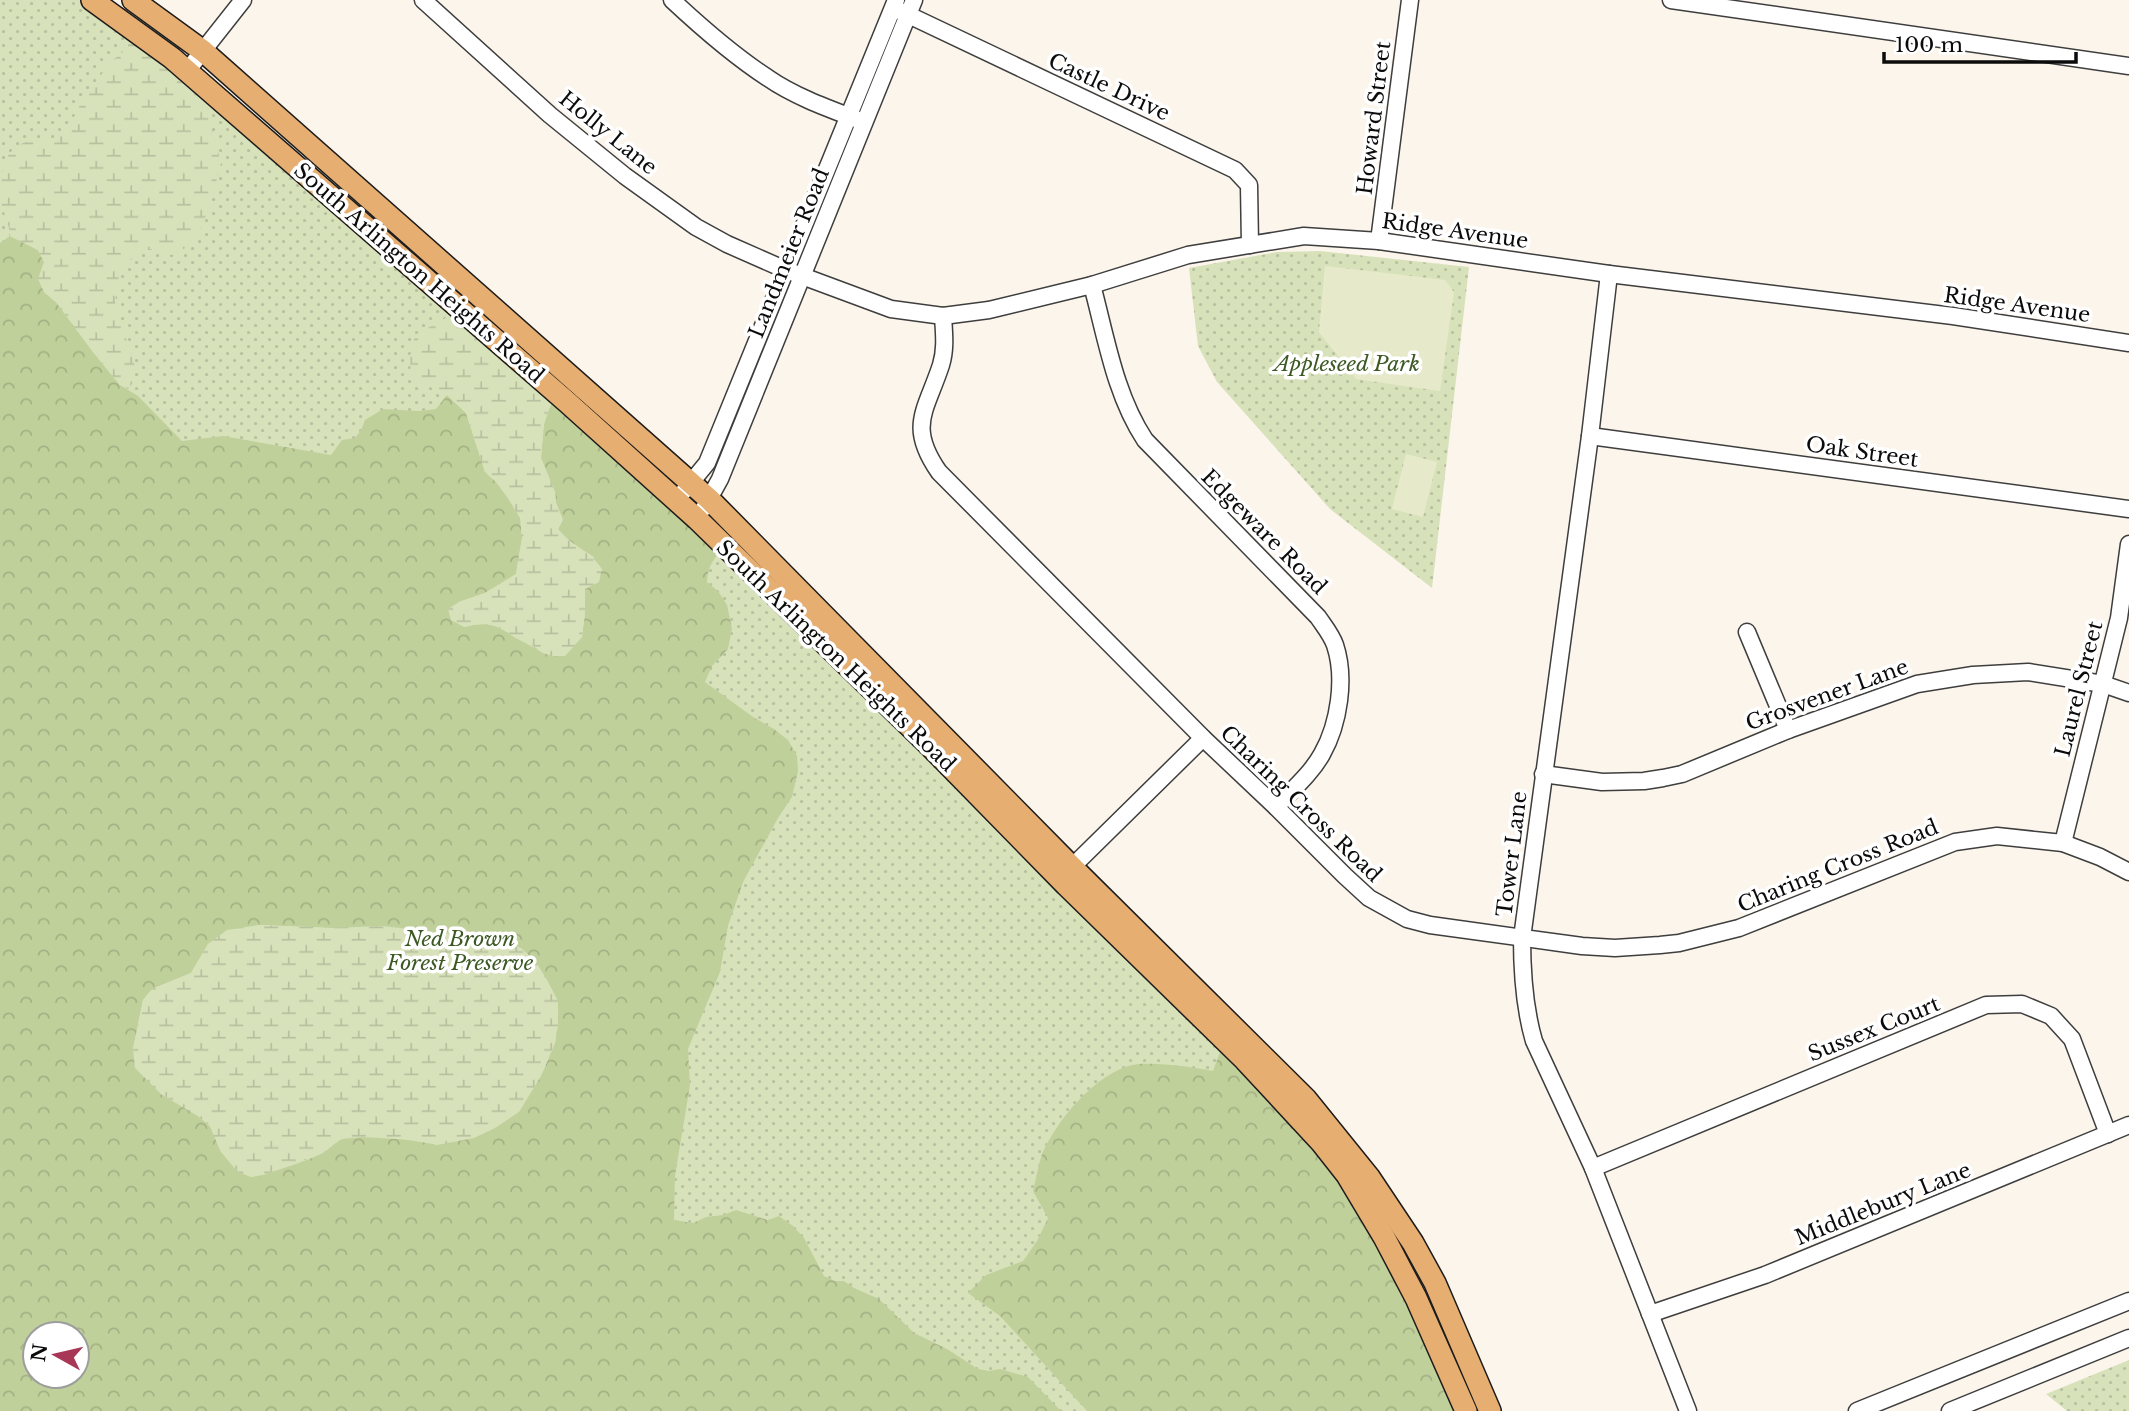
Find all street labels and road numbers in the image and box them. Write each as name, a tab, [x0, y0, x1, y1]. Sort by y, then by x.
street label: Howard Street	[1352, 40, 1396, 196]
street label: Castle Drive	[1044, 48, 1174, 126]
street label: Holly Lane	[554, 86, 662, 180]
street label: South Arlington Heights Road	[289, 157, 549, 389]
street label: Landmeier Road	[743, 164, 835, 342]
street label: Ridge Avenue	[1380, 208, 1530, 254]
street label: Ridge Avenue	[1942, 282, 2092, 328]
street label: Oak Street	[1804, 431, 1920, 473]
street label: Edgeware Road	[1196, 464, 1332, 600]
street label: South Arlington Heights Road	[711, 535, 961, 777]
street label: Laurel Street	[2050, 618, 2108, 759]
street label: Grosvener Lane	[1742, 654, 1912, 736]
street label: Charing Cross Road	[1215, 720, 1387, 888]
street label: Tower Lane	[1491, 790, 1533, 918]
street label: Charing Cross Road	[1734, 814, 1942, 918]
street label: Sussex Court	[1804, 991, 1944, 1067]
street label: Middlebury Lane	[1791, 1157, 1975, 1251]

